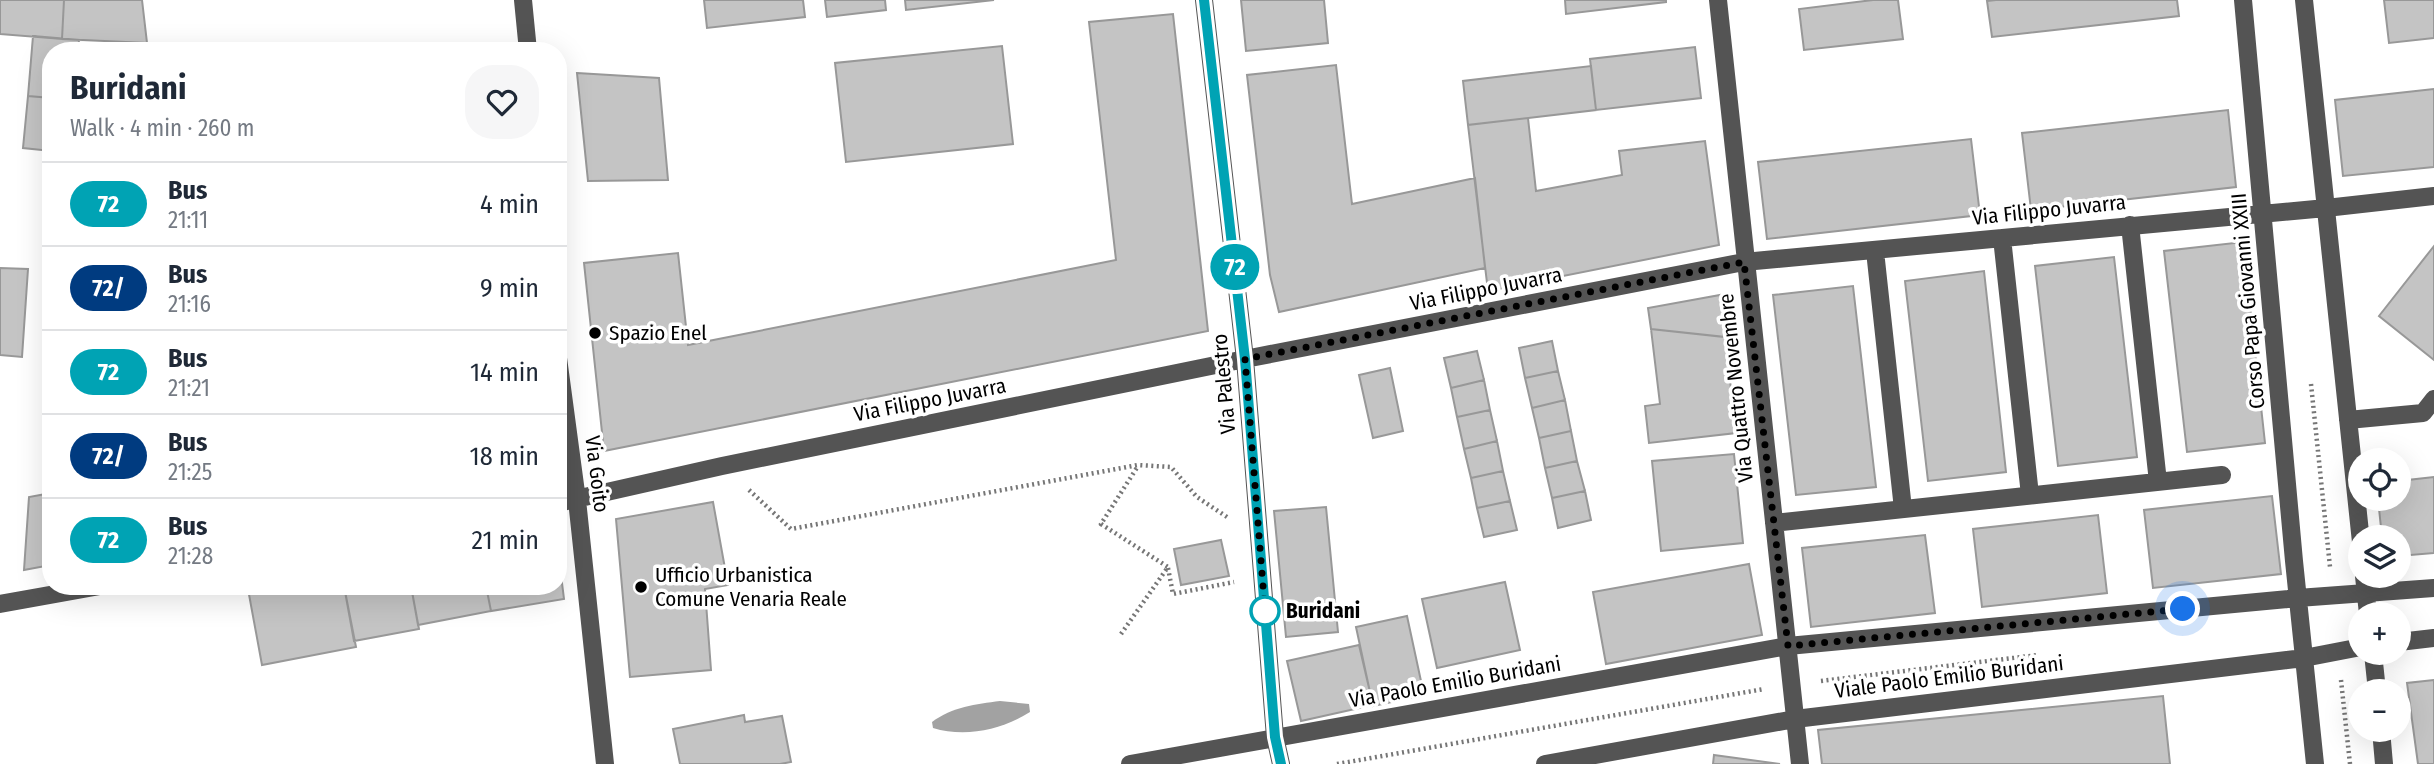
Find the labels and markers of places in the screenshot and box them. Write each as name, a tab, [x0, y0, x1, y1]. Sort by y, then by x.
place label: Spazio Enel	[609, 320, 707, 346]
marker: Spazio Enel	[587, 325, 603, 341]
place label: Ufficio Urbanistica Comune Venaria Reale	[655, 562, 847, 612]
marker: Ufficio Urbanistica Comune Venaria Reale	[633, 579, 649, 595]
marker: Buridani	[1250, 596, 1280, 626]
place label: Buridani	[1286, 598, 1360, 624]

